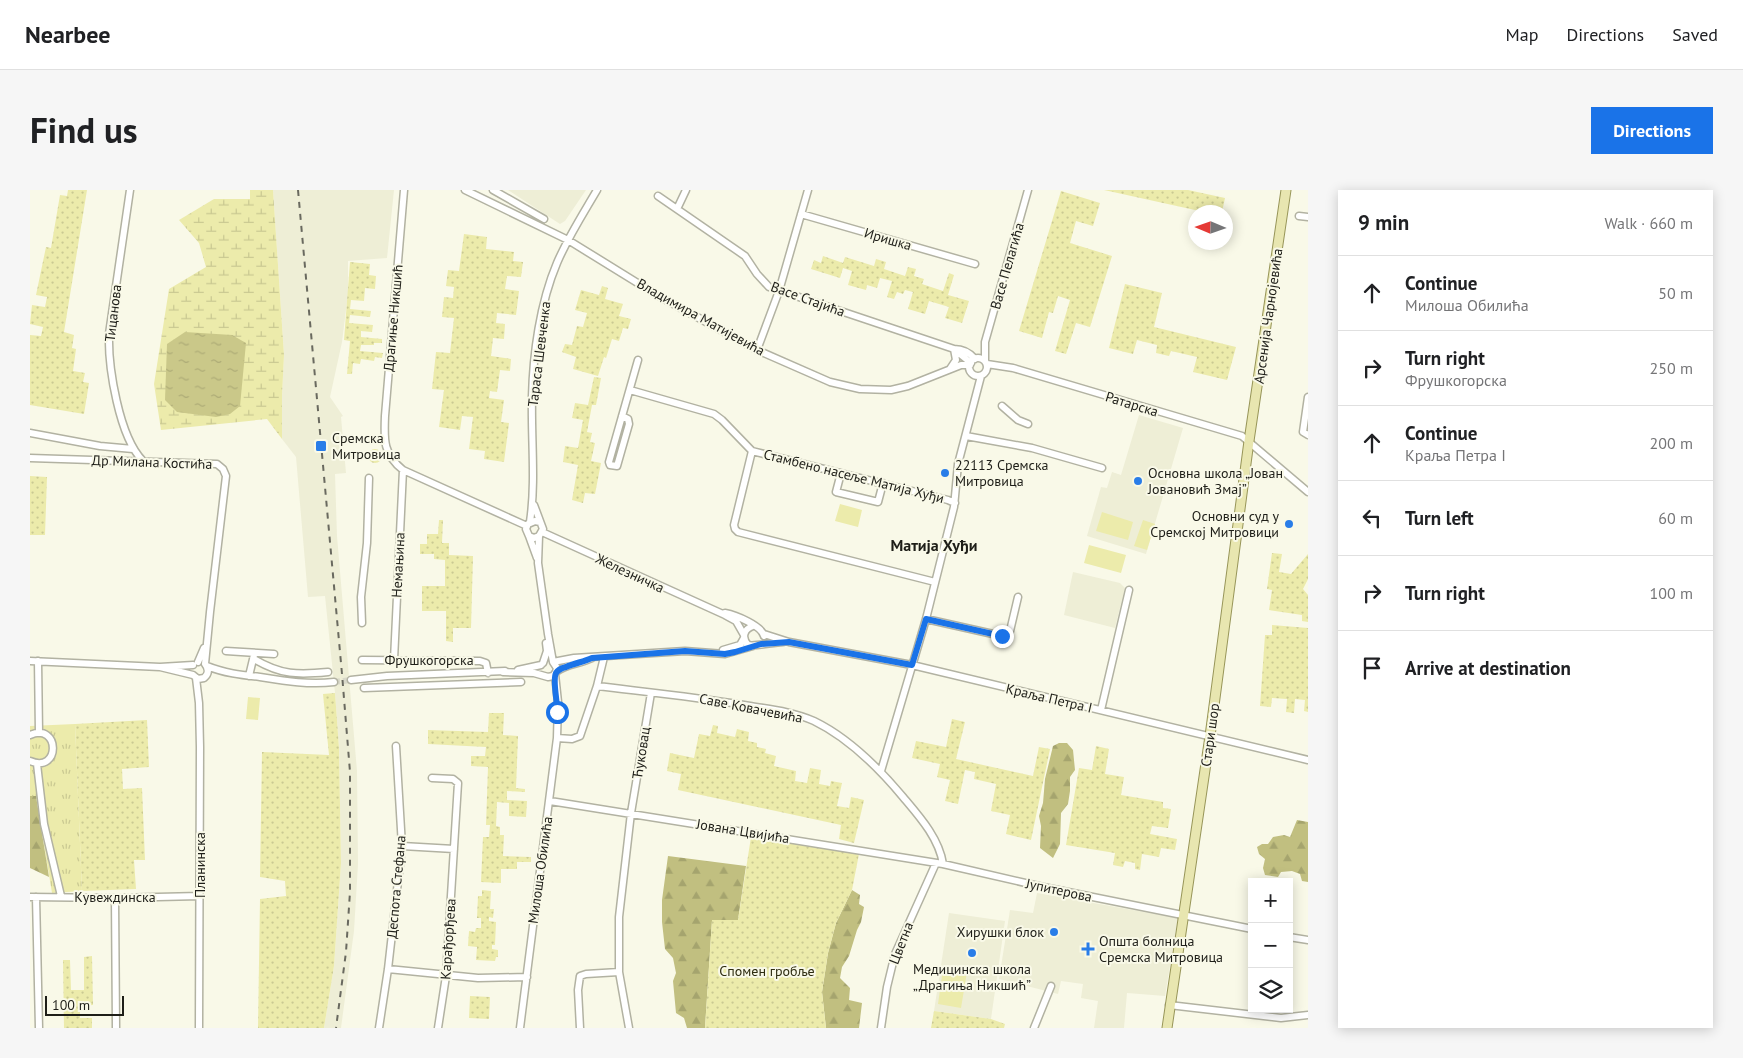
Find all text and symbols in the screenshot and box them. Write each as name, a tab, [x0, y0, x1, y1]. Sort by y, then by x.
text: Nearbee	[25, 19, 110, 50]
text: Map	[1506, 23, 1538, 46]
text: Directions	[1566, 23, 1644, 46]
text: Saved	[1672, 23, 1718, 46]
text: Find us	[30, 107, 138, 153]
button: Directions	[1591, 107, 1713, 154]
north arrow	[1188, 205, 1233, 250]
text: 9 min	[1358, 209, 1409, 236]
text: Walk · 660 m	[1604, 213, 1693, 233]
street label: Васе Пелагића	[986, 220, 1028, 311]
street label: Иришка	[862, 224, 914, 254]
street label: Арсенија Чарнојевића	[1250, 247, 1286, 385]
street label: Драгиње Никшић	[379, 264, 407, 372]
text: Continue	[1405, 271, 1477, 295]
street label: Владимира Матијевића	[634, 274, 768, 360]
street label: Васе Стајића	[768, 277, 848, 321]
icon: ahead	[1358, 279, 1386, 307]
street label: Тицанова	[101, 283, 125, 343]
text: 50 m	[1658, 283, 1693, 303]
text: Милоша Обилића	[1405, 295, 1529, 315]
street label: Тараса Шевченка	[524, 300, 554, 408]
text: Turn right	[1405, 346, 1485, 370]
icon: right	[1358, 354, 1386, 382]
text: 250 m	[1650, 358, 1693, 378]
text: Фрушкогорска	[1405, 370, 1507, 390]
street label: Ратарска	[1103, 387, 1161, 421]
text: Continue	[1405, 421, 1477, 445]
place label: Сремска Митровица	[332, 429, 401, 463]
icon: ahead	[1358, 429, 1386, 457]
text: 200 m	[1650, 433, 1693, 453]
marker: Сремска Митровица	[314, 439, 328, 453]
street label: Стамбено насеље Матија Хуђи	[762, 445, 946, 507]
text: Краља Петра I	[1405, 445, 1506, 465]
street label: Др Милана Костића	[91, 451, 213, 473]
place label: 22113 Сремска Митровица	[955, 456, 1049, 490]
place label: Основна школа „Јован Јовановић Змај”	[1147, 464, 1283, 498]
marker: 22113 Сремска Митровица	[939, 467, 951, 479]
marker: Основна школа „Јован Јовановић Змај”	[1132, 475, 1144, 487]
icon: left	[1358, 504, 1386, 532]
text: Turn left	[1405, 506, 1474, 530]
place label: Основни суд у Сремској Митровици	[1150, 507, 1279, 541]
text: 60 m	[1658, 508, 1693, 528]
marker: Основни суд у Сремској Митровици	[1283, 518, 1295, 530]
street label: Немањина	[387, 532, 409, 598]
district label: Матија Хуђи	[890, 535, 978, 555]
street label: Железничка	[592, 549, 667, 597]
icon: right	[1358, 579, 1386, 607]
text: Turn right	[1405, 581, 1485, 605]
text: 100 m	[1650, 583, 1693, 603]
route end	[991, 625, 1014, 648]
street label: Фрушкогорска	[384, 651, 474, 669]
icon: arrive	[1358, 654, 1386, 682]
text: Arrive at destination	[1405, 656, 1571, 680]
street label: Краља Петра I	[1004, 679, 1094, 717]
street label: Саве Ковачевића	[698, 689, 804, 727]
route start	[546, 701, 569, 724]
street label: Стари шор	[1197, 702, 1223, 768]
street label: Ћуковац	[628, 725, 654, 780]
street label: Милоша Обилића	[524, 815, 556, 925]
street label: Јована Цвијића	[694, 815, 791, 847]
street label: Планинска	[191, 832, 209, 898]
street label: Деспота Стефана	[383, 834, 409, 939]
street label: Јупитерова	[1023, 874, 1094, 906]
map controls	[1248, 878, 1293, 1013]
button: +	[1248, 878, 1293, 923]
street label: Кувеждинска	[74, 888, 156, 906]
street label: Карађорђева	[436, 898, 460, 980]
street label: Цветна	[885, 919, 917, 967]
place label: Хирушки блок	[957, 923, 1044, 941]
button: −	[1248, 923, 1293, 968]
marker: Хирушки блок	[1048, 926, 1060, 938]
place label: Општа болница Сремска Митровица	[1099, 932, 1223, 966]
marker: Општа болница Сремска Митровица	[1081, 942, 1095, 956]
marker: Медицинска школа „Драгиња Никшић”	[966, 947, 978, 959]
place label: Медицинска школа „Драгиња Никшић”	[913, 960, 1031, 994]
park label: Спомен гробље	[719, 962, 815, 980]
button: layers	[1248, 968, 1293, 1013]
scale bar	[45, 993, 124, 1016]
text: 100 m	[52, 996, 90, 1014]

